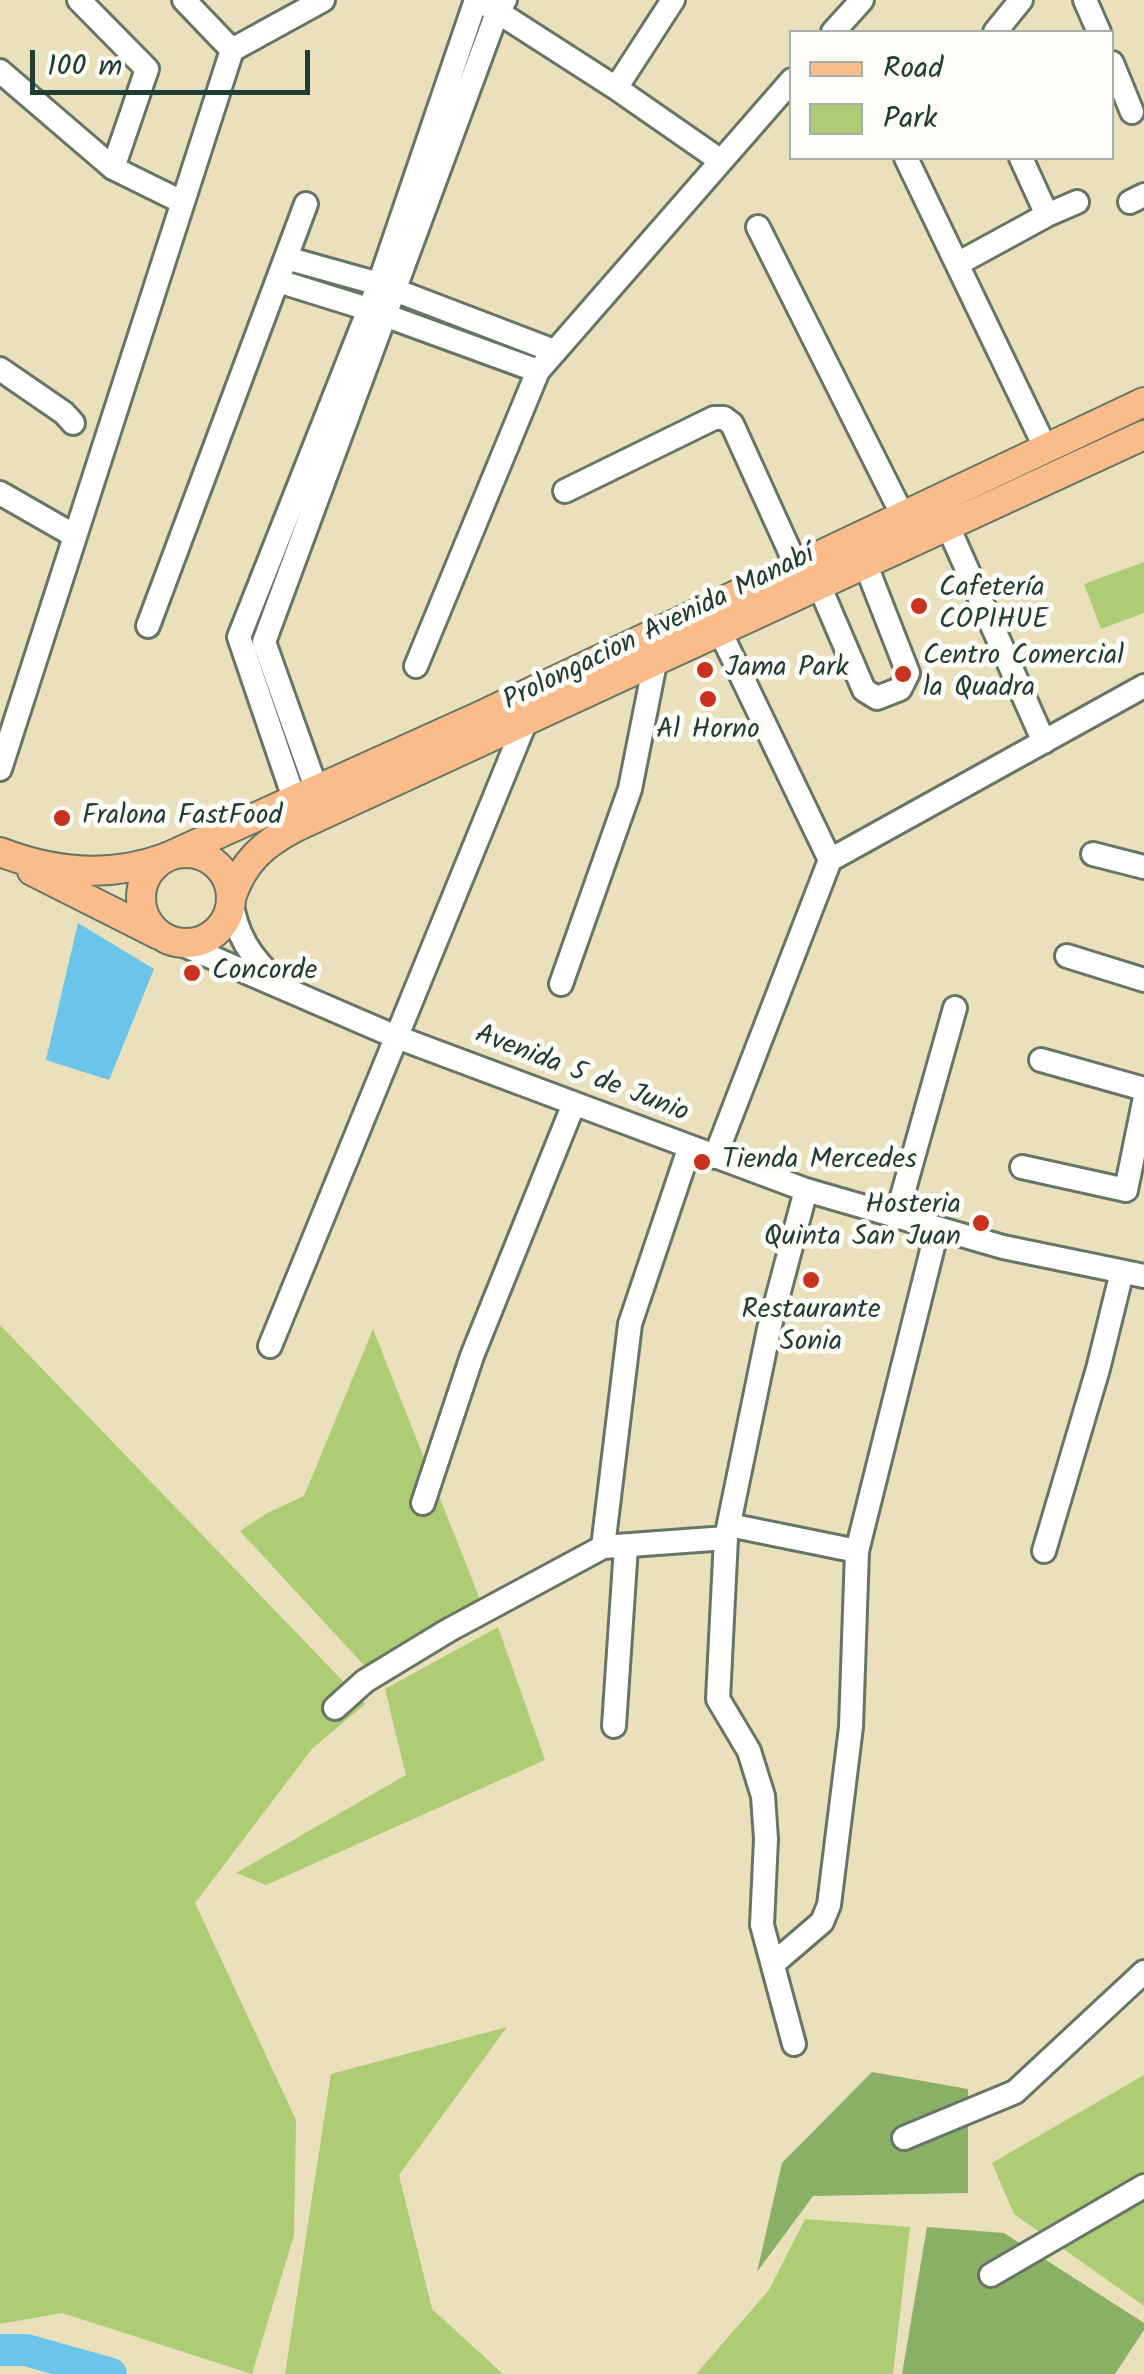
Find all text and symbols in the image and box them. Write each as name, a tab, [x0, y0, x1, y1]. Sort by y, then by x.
scale bar	[35, 30, 315, 92]
legend	[789, 30, 1114, 160]
text: 100 m	[47, 43, 122, 91]
text: Road	[883, 45, 943, 93]
text: Park	[883, 95, 937, 143]
street label: Prolongacion Avenida Manabí	[499, 540, 821, 720]
place label: Cafetería COPIHUE	[939, 573, 1049, 639]
marker: Cafetería COPIHUE	[908, 595, 930, 617]
place label: Centro Comercial la Quadra	[923, 641, 1124, 707]
place label: Jama Park	[725, 653, 849, 687]
marker: Jama Park	[694, 659, 716, 681]
marker: Centro Comercial la Quadra	[892, 663, 914, 685]
marker: Al Horno	[697, 688, 719, 710]
place label: Al Horno	[656, 715, 760, 749]
place label: Fralona FastFood	[82, 801, 282, 835]
marker: Fralona FastFood	[51, 807, 73, 829]
place label: Concorde	[212, 956, 317, 990]
marker: Concorde	[181, 962, 203, 984]
street label: Avenida 5 de Junio	[469, 1020, 693, 1132]
place label: Tienda Mercedes	[722, 1145, 917, 1179]
marker: Tienda Mercedes	[691, 1151, 713, 1173]
place label: Hosteria Quinta San Juan	[764, 1190, 961, 1256]
marker: Hosteria Quinta San Juan	[970, 1212, 992, 1234]
marker: Restaurante Sonia	[800, 1269, 822, 1291]
place label: Restaurante Sonia	[741, 1295, 881, 1361]

